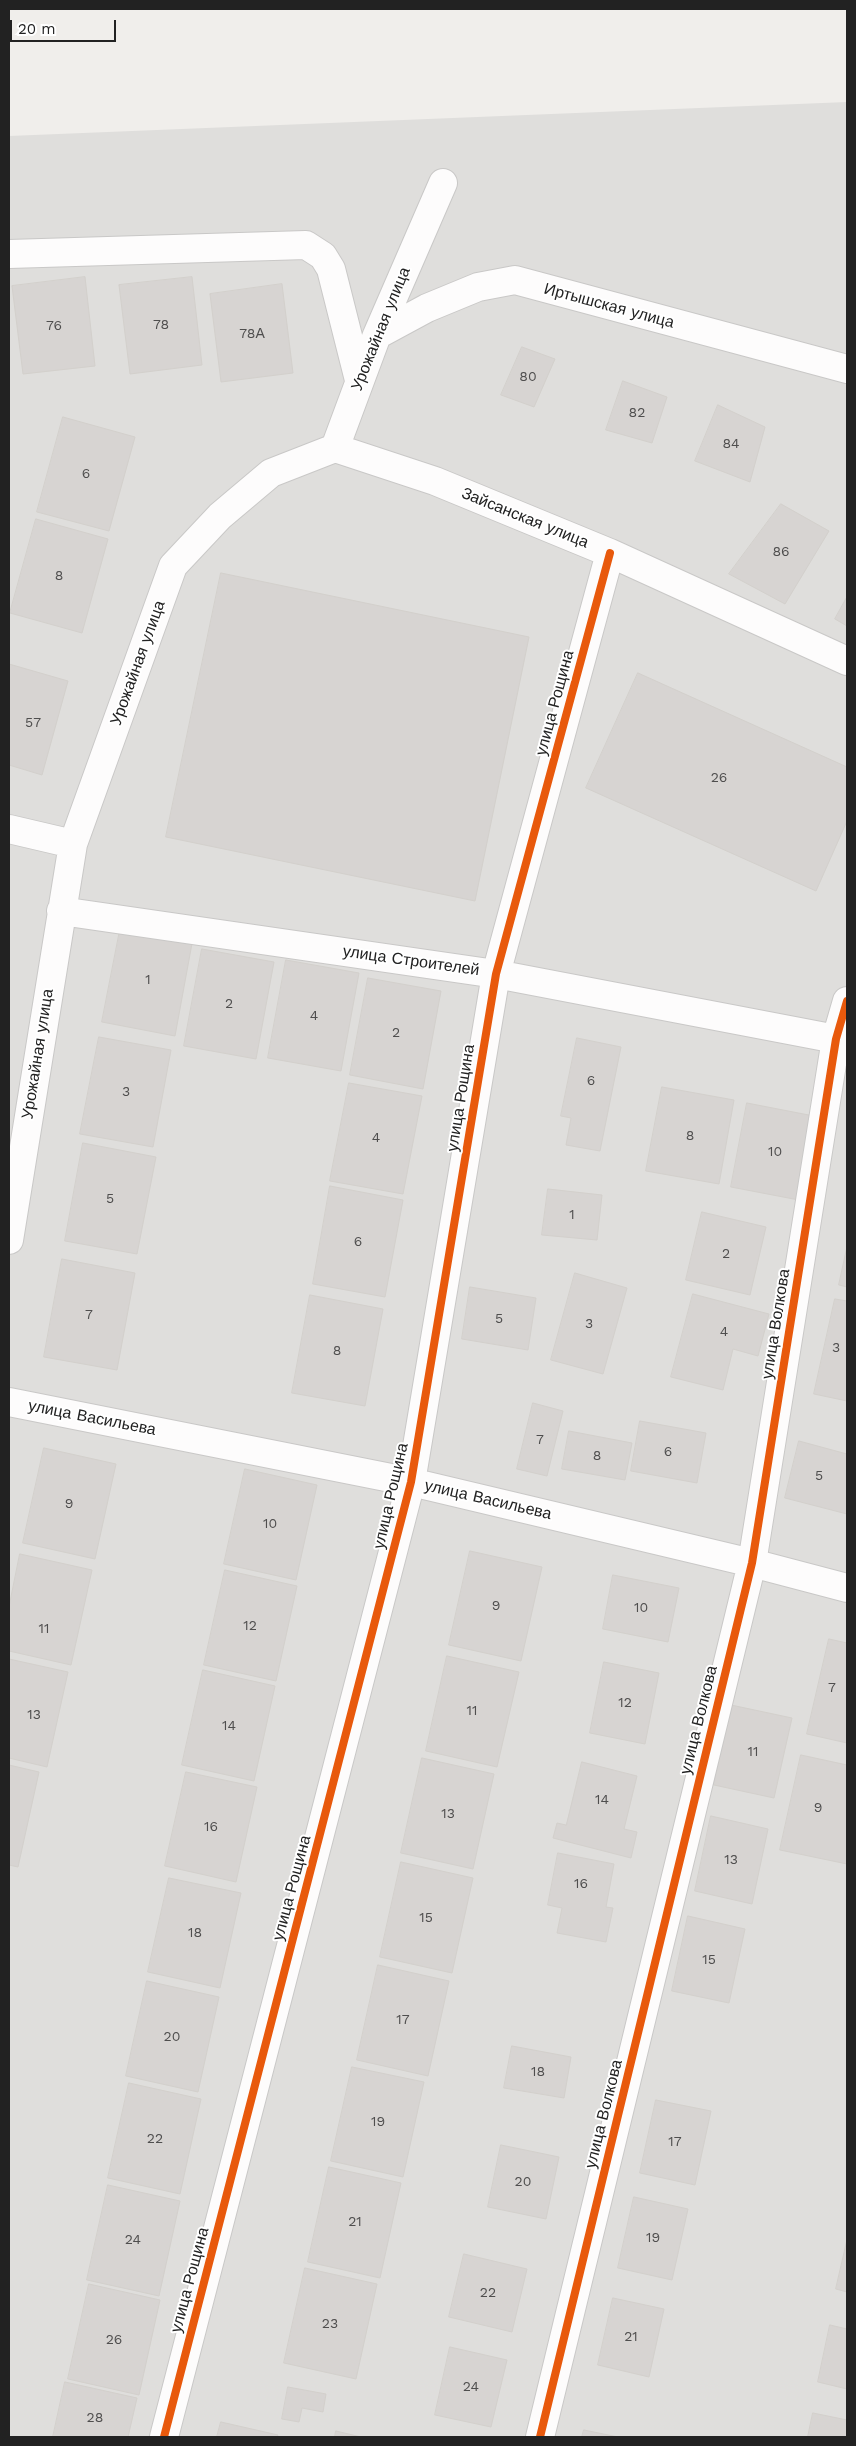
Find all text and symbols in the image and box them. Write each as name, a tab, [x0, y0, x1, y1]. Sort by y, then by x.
scale bar	[12, 10, 119, 42]
text: 20 m	[18, 20, 56, 38]
street label: Урожайная улица	[347, 264, 415, 394]
street label: Иртышская улица	[542, 279, 676, 333]
house number: 78	[153, 317, 169, 333]
house number: 76	[46, 318, 62, 334]
house number: 78А	[239, 326, 265, 342]
house number: 80	[519, 369, 537, 385]
house number: 82	[629, 405, 645, 421]
house number: 84	[722, 436, 740, 452]
house number: 6	[82, 466, 90, 482]
street label: Зайсанская улица	[459, 484, 591, 552]
house number: 86	[772, 544, 790, 560]
house number: 8	[55, 568, 63, 584]
street label: Урожайная улица	[107, 598, 169, 728]
street label: улица Рощина	[532, 648, 578, 758]
house number: 57	[25, 715, 41, 731]
house number: 26	[711, 770, 727, 786]
street label: улица Строителей	[341, 942, 481, 980]
house number: 1	[145, 972, 151, 988]
street label: Урожайная улица	[18, 988, 58, 1120]
house number: 2	[225, 996, 233, 1012]
house number: 4	[310, 1008, 318, 1024]
house number: 2	[392, 1025, 400, 1041]
street label: улица Рощина	[443, 1043, 479, 1153]
house number: 6	[587, 1073, 595, 1089]
house number: 3	[122, 1084, 130, 1100]
house number: 8	[686, 1128, 694, 1144]
house number: 4	[372, 1130, 380, 1146]
house number: 10	[768, 1144, 782, 1160]
house number: 5	[106, 1191, 114, 1207]
house number: 1	[569, 1207, 575, 1223]
house number: 6	[354, 1234, 362, 1250]
house number: 2	[722, 1246, 730, 1262]
street label: улица Волкова	[758, 1268, 794, 1380]
house number: 7	[85, 1307, 93, 1323]
house number: 5	[495, 1311, 503, 1327]
house number: 3	[585, 1316, 593, 1332]
house number: 4	[720, 1324, 728, 1340]
house number: 3	[832, 1340, 840, 1356]
house number: 8	[333, 1343, 341, 1359]
street label: улица Васильева	[26, 1396, 158, 1440]
house number: 7	[536, 1432, 544, 1448]
street label: улица Рощина	[369, 1441, 413, 1551]
house number: 6	[664, 1444, 672, 1460]
house number: 8	[593, 1448, 601, 1464]
house number: 5	[815, 1468, 823, 1484]
street label: улица Васильева	[423, 1476, 553, 1524]
house number: 9	[65, 1496, 73, 1512]
house number: 10	[263, 1516, 277, 1532]
house number: 9	[492, 1598, 500, 1614]
house number: 10	[634, 1600, 648, 1616]
house number: 12	[243, 1618, 257, 1634]
house number: 11	[39, 1621, 49, 1637]
street label: улица Волкова	[676, 1664, 722, 1776]
house number: 7	[828, 1680, 836, 1696]
house number: 12	[618, 1695, 632, 1711]
house number: 11	[467, 1703, 477, 1719]
house number: 13	[27, 1707, 41, 1723]
house number: 14	[222, 1718, 236, 1734]
house number: 11	[748, 1744, 758, 1760]
house number: 14	[595, 1792, 609, 1808]
house number: 9	[814, 1800, 822, 1816]
house number: 13	[441, 1806, 455, 1822]
house number: 16	[204, 1819, 218, 1835]
street label: улица Рощина	[269, 1833, 315, 1943]
house number: 13	[724, 1852, 738, 1868]
house number: 16	[574, 1876, 588, 1892]
house number: 15	[419, 1910, 433, 1926]
house number: 18	[188, 1925, 202, 1941]
house number: 15	[702, 1952, 716, 1968]
house number: 17	[396, 2012, 410, 2028]
house number: 20	[164, 2029, 180, 2045]
street label: улица Волкова	[581, 2058, 627, 2170]
house number: 18	[531, 2064, 545, 2080]
house number: 19	[371, 2114, 385, 2130]
house number: 22	[147, 2131, 163, 2147]
house number: 17	[668, 2134, 682, 2150]
house number: 20	[515, 2174, 531, 2190]
house number: 21	[348, 2214, 362, 2230]
street label: улица Рощина	[167, 2225, 213, 2335]
house number: 19	[646, 2230, 660, 2246]
house number: 24	[125, 2232, 141, 2248]
house number: 22	[480, 2285, 496, 2301]
house number: 23	[322, 2316, 338, 2332]
house number: 21	[624, 2329, 638, 2345]
house number: 26	[106, 2332, 122, 2348]
house number: 24	[463, 2379, 479, 2395]
house number: 28	[87, 2410, 103, 2426]

